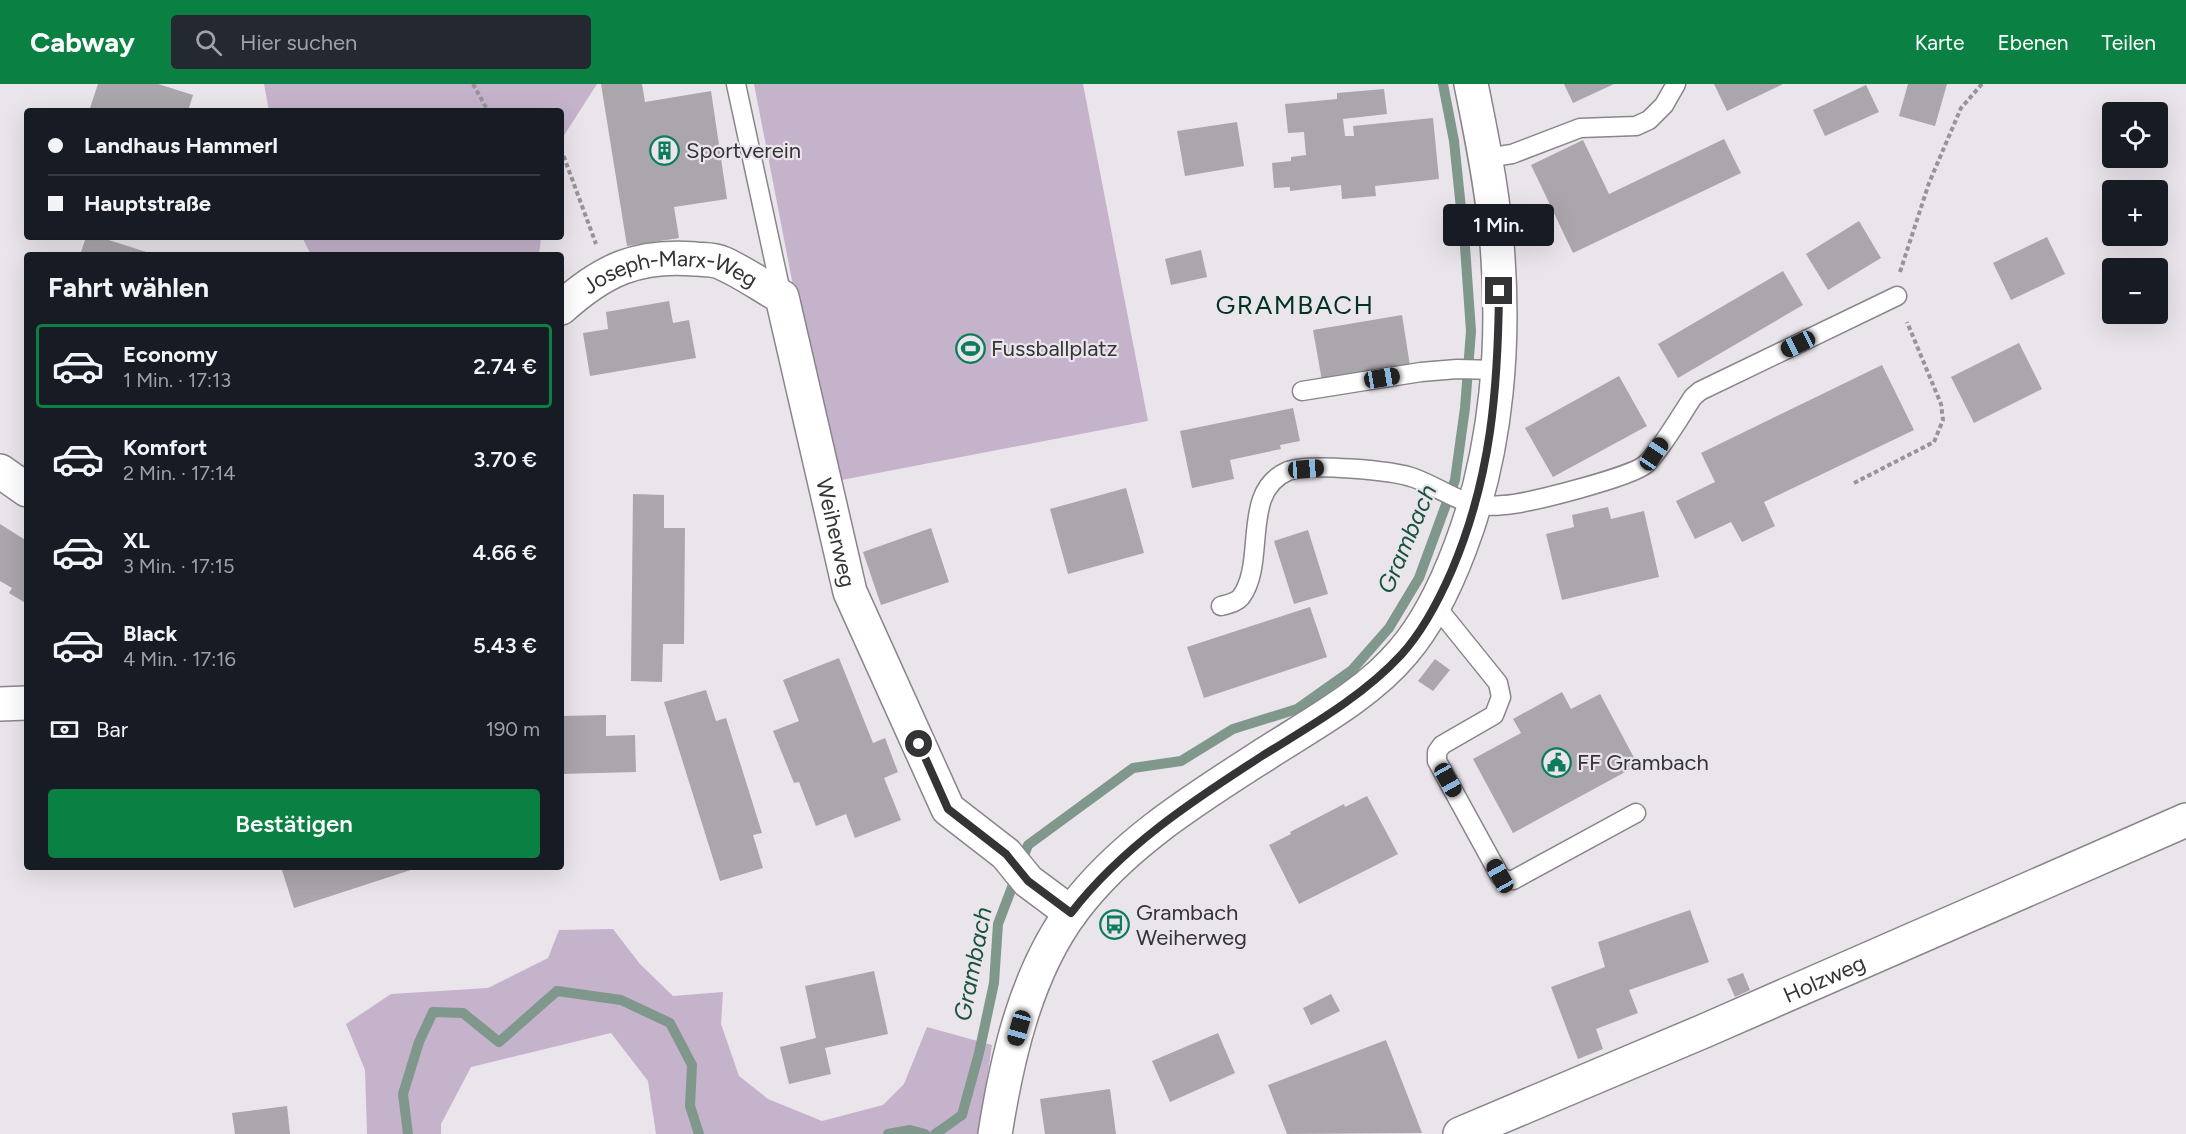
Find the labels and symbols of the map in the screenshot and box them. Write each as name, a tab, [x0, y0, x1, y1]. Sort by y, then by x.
building icon: Sportverein	[649, 134, 681, 166]
place label: Sportverein	[686, 137, 801, 164]
callout: 1 Min.	[1444, 204, 1555, 246]
text: Joseph-Marx-Weg	[577, 245, 762, 300]
street label: Joseph-Marx-Weg	[578, 275, 762, 307]
route end	[1485, 277, 1512, 304]
district label: GRAMBACH	[1216, 289, 1374, 321]
car	[1778, 328, 1818, 360]
sports icon: Fussballplatz	[954, 332, 986, 364]
place label: Fussballplatz	[991, 335, 1117, 362]
car	[1363, 366, 1401, 390]
car	[1636, 434, 1672, 474]
car	[1287, 459, 1325, 479]
street label: Weiherweg	[810, 476, 861, 590]
water label: Grambach	[1371, 480, 1442, 598]
route start	[905, 730, 932, 757]
public building icon: FF Grambach	[1540, 746, 1572, 778]
place label: FF Grambach	[1577, 749, 1709, 776]
car	[1431, 760, 1465, 800]
car	[1483, 856, 1517, 896]
place label: Grambach Weiherweg	[1136, 899, 1247, 951]
water label: Grambach	[947, 904, 998, 1023]
bus stop icon: Grambach Weiherweg	[1099, 909, 1131, 941]
street label: Holzweg	[1779, 949, 1870, 1009]
car	[1005, 1008, 1033, 1048]

